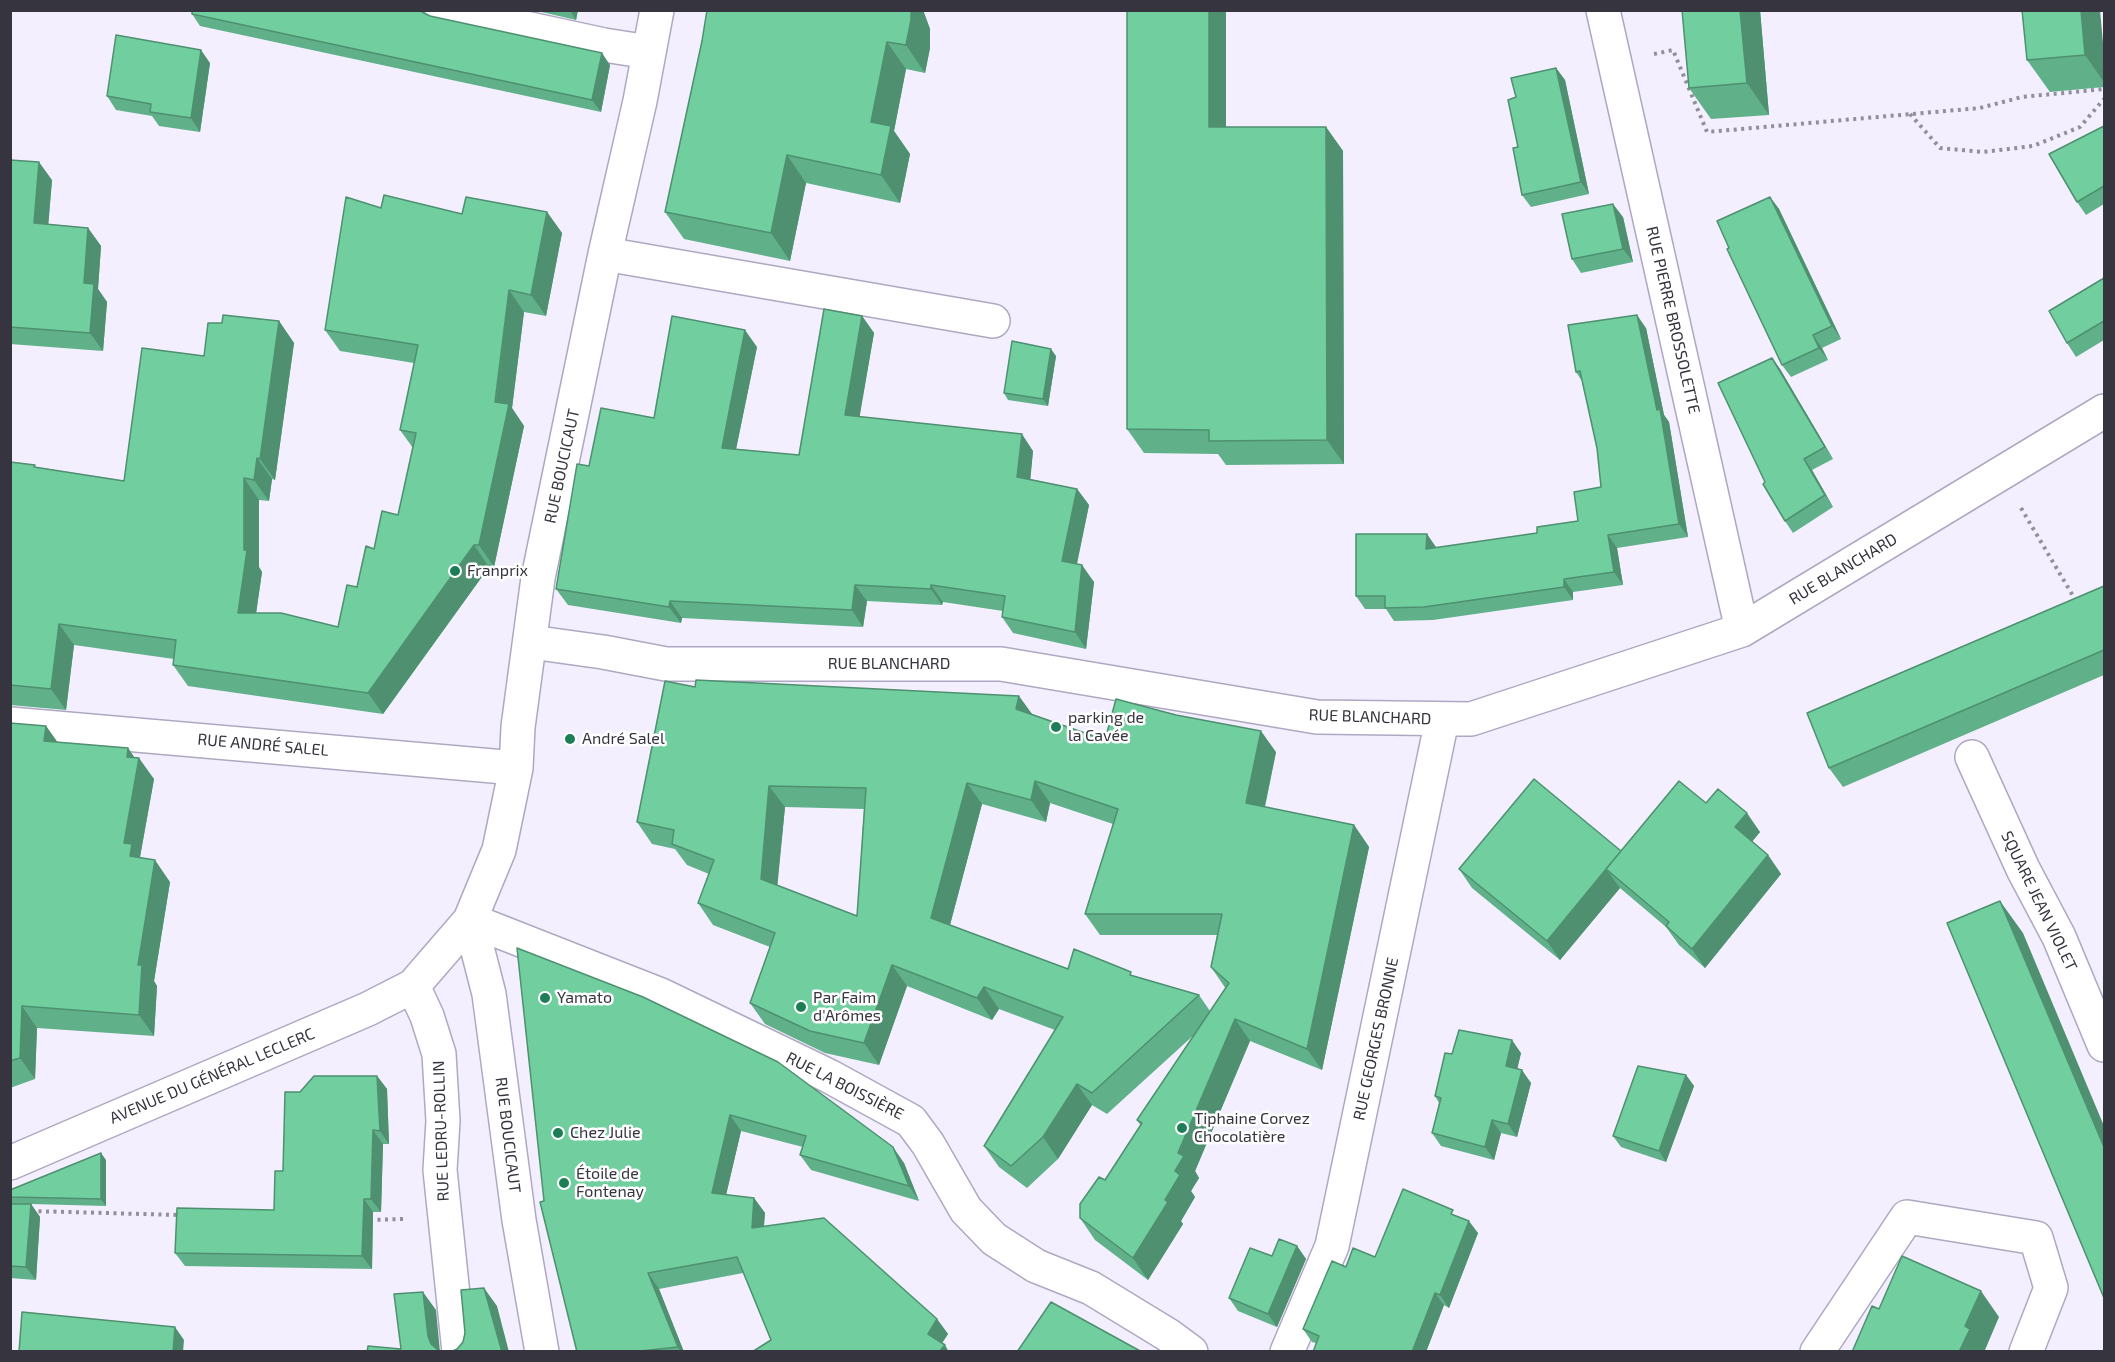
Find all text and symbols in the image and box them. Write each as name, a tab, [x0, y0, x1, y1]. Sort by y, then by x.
street label: RUE PIERRE BROSSOLETTE	[1642, 224, 1704, 416]
street label: RUE BOUCICAUT	[540, 407, 584, 525]
street label: RUE BLANCHARD	[1785, 529, 1901, 609]
place label: Franprix	[467, 561, 528, 581]
marker: Franprix	[448, 564, 462, 578]
street label: RUE BLANCHARD	[828, 654, 950, 674]
street label: RUE BLANCHARD	[1308, 705, 1432, 729]
place label: parking de la Cavée	[1068, 708, 1144, 746]
marker: parking de la Cavée	[1049, 720, 1063, 734]
place label: André Salel	[582, 729, 665, 749]
street label: RUE ANDRÉ SALEL	[197, 730, 329, 760]
marker: André Salel	[563, 732, 577, 746]
street label: SQUARE JEAN VIOLET	[1997, 828, 2081, 974]
street label: RUE GEORGES BRONNE	[1349, 956, 1403, 1122]
place label: Yamato	[557, 988, 612, 1008]
place label: Par Faim d'Arômes	[813, 988, 881, 1026]
marker: Yamato	[538, 991, 552, 1005]
marker: Par Faim d'Arômes	[794, 1000, 808, 1014]
street label: AVENUE DU GÉNÉRAL LECLERC	[107, 1024, 317, 1128]
street label: RUE LA BOISSIÈRE	[783, 1048, 907, 1124]
street label: RUE LEDRU-ROLLIN	[429, 1060, 453, 1202]
street label: RUE BOUCICAUT	[491, 1076, 525, 1194]
place label: Tiphaine Corvez Chocolatière	[1194, 1109, 1310, 1147]
marker: Tiphaine Corvez Chocolatière	[1175, 1121, 1189, 1135]
place label: Chez Julie	[570, 1123, 641, 1143]
marker: Chez Julie	[551, 1126, 565, 1140]
place label: Étoile de Fontenay	[576, 1164, 644, 1202]
marker: Étoile de Fontenay	[557, 1176, 571, 1190]

